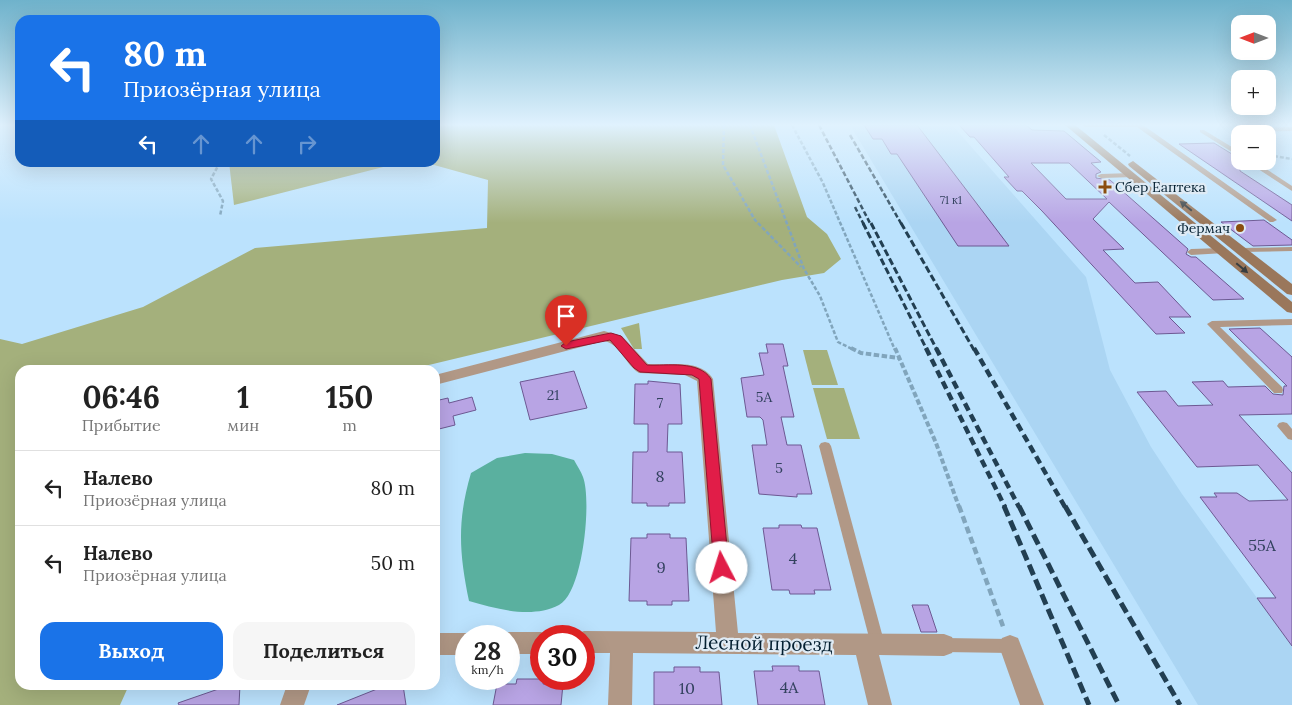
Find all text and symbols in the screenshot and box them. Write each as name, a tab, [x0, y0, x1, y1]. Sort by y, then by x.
north arrow	[1231, 15, 1276, 60]
map controls	[1231, 15, 1276, 170]
text: 80 m	[123, 31, 207, 76]
icon: left	[40, 35, 105, 100]
button: +	[1231, 70, 1276, 115]
text: Приозёрная улица	[123, 75, 321, 103]
button: −	[1231, 125, 1276, 170]
icon: left	[134, 130, 162, 158]
icon: ahead	[187, 130, 215, 158]
icon: ahead	[240, 130, 268, 158]
icon: right	[293, 130, 321, 158]
place label: Сбер Еаптека	[1115, 178, 1206, 196]
marker: Сбер Еаптека	[1099, 181, 1111, 193]
house number: 71 к1	[940, 193, 962, 207]
one-way arrow	[1180, 201, 1193, 212]
place label: Фермач	[1177, 219, 1230, 237]
marker: Фермач	[1234, 222, 1246, 234]
one-way arrow	[1235, 262, 1248, 273]
pin	[545, 295, 587, 346]
icon: arrive	[552, 302, 580, 330]
text: 06:46	[82, 378, 160, 416]
text: 1	[237, 378, 249, 416]
text: 150	[326, 378, 373, 416]
house number: 21	[547, 386, 559, 404]
house number: 5А	[756, 388, 772, 406]
house number: 7	[657, 394, 664, 412]
text: Прибытие	[82, 415, 161, 435]
text: мин	[227, 415, 259, 435]
text: m	[342, 415, 357, 435]
house number: 5	[775, 459, 783, 477]
text: Налево	[83, 466, 153, 490]
house number: 8	[656, 466, 665, 486]
icon: left	[40, 474, 68, 502]
text: 80 m	[371, 476, 415, 500]
text: Приозёрная улица	[83, 490, 227, 510]
house number: 55А	[1248, 535, 1277, 555]
text: Налево	[83, 541, 153, 565]
position arrow	[695, 541, 747, 593]
house number: 4	[789, 548, 798, 568]
icon: left	[40, 549, 68, 577]
text: 50 m	[371, 551, 415, 575]
house number: 9	[656, 557, 666, 577]
text: Приозёрная улица	[83, 565, 227, 585]
button: Выход	[40, 622, 223, 680]
button: Поделиться	[233, 622, 415, 680]
speed limit sign: 30	[530, 625, 595, 690]
street label: Лесной проезд	[695, 630, 833, 656]
text: 28	[474, 635, 501, 667]
text: km/h	[471, 662, 504, 677]
house number: 4А	[780, 677, 799, 697]
house number: 10	[679, 678, 695, 698]

